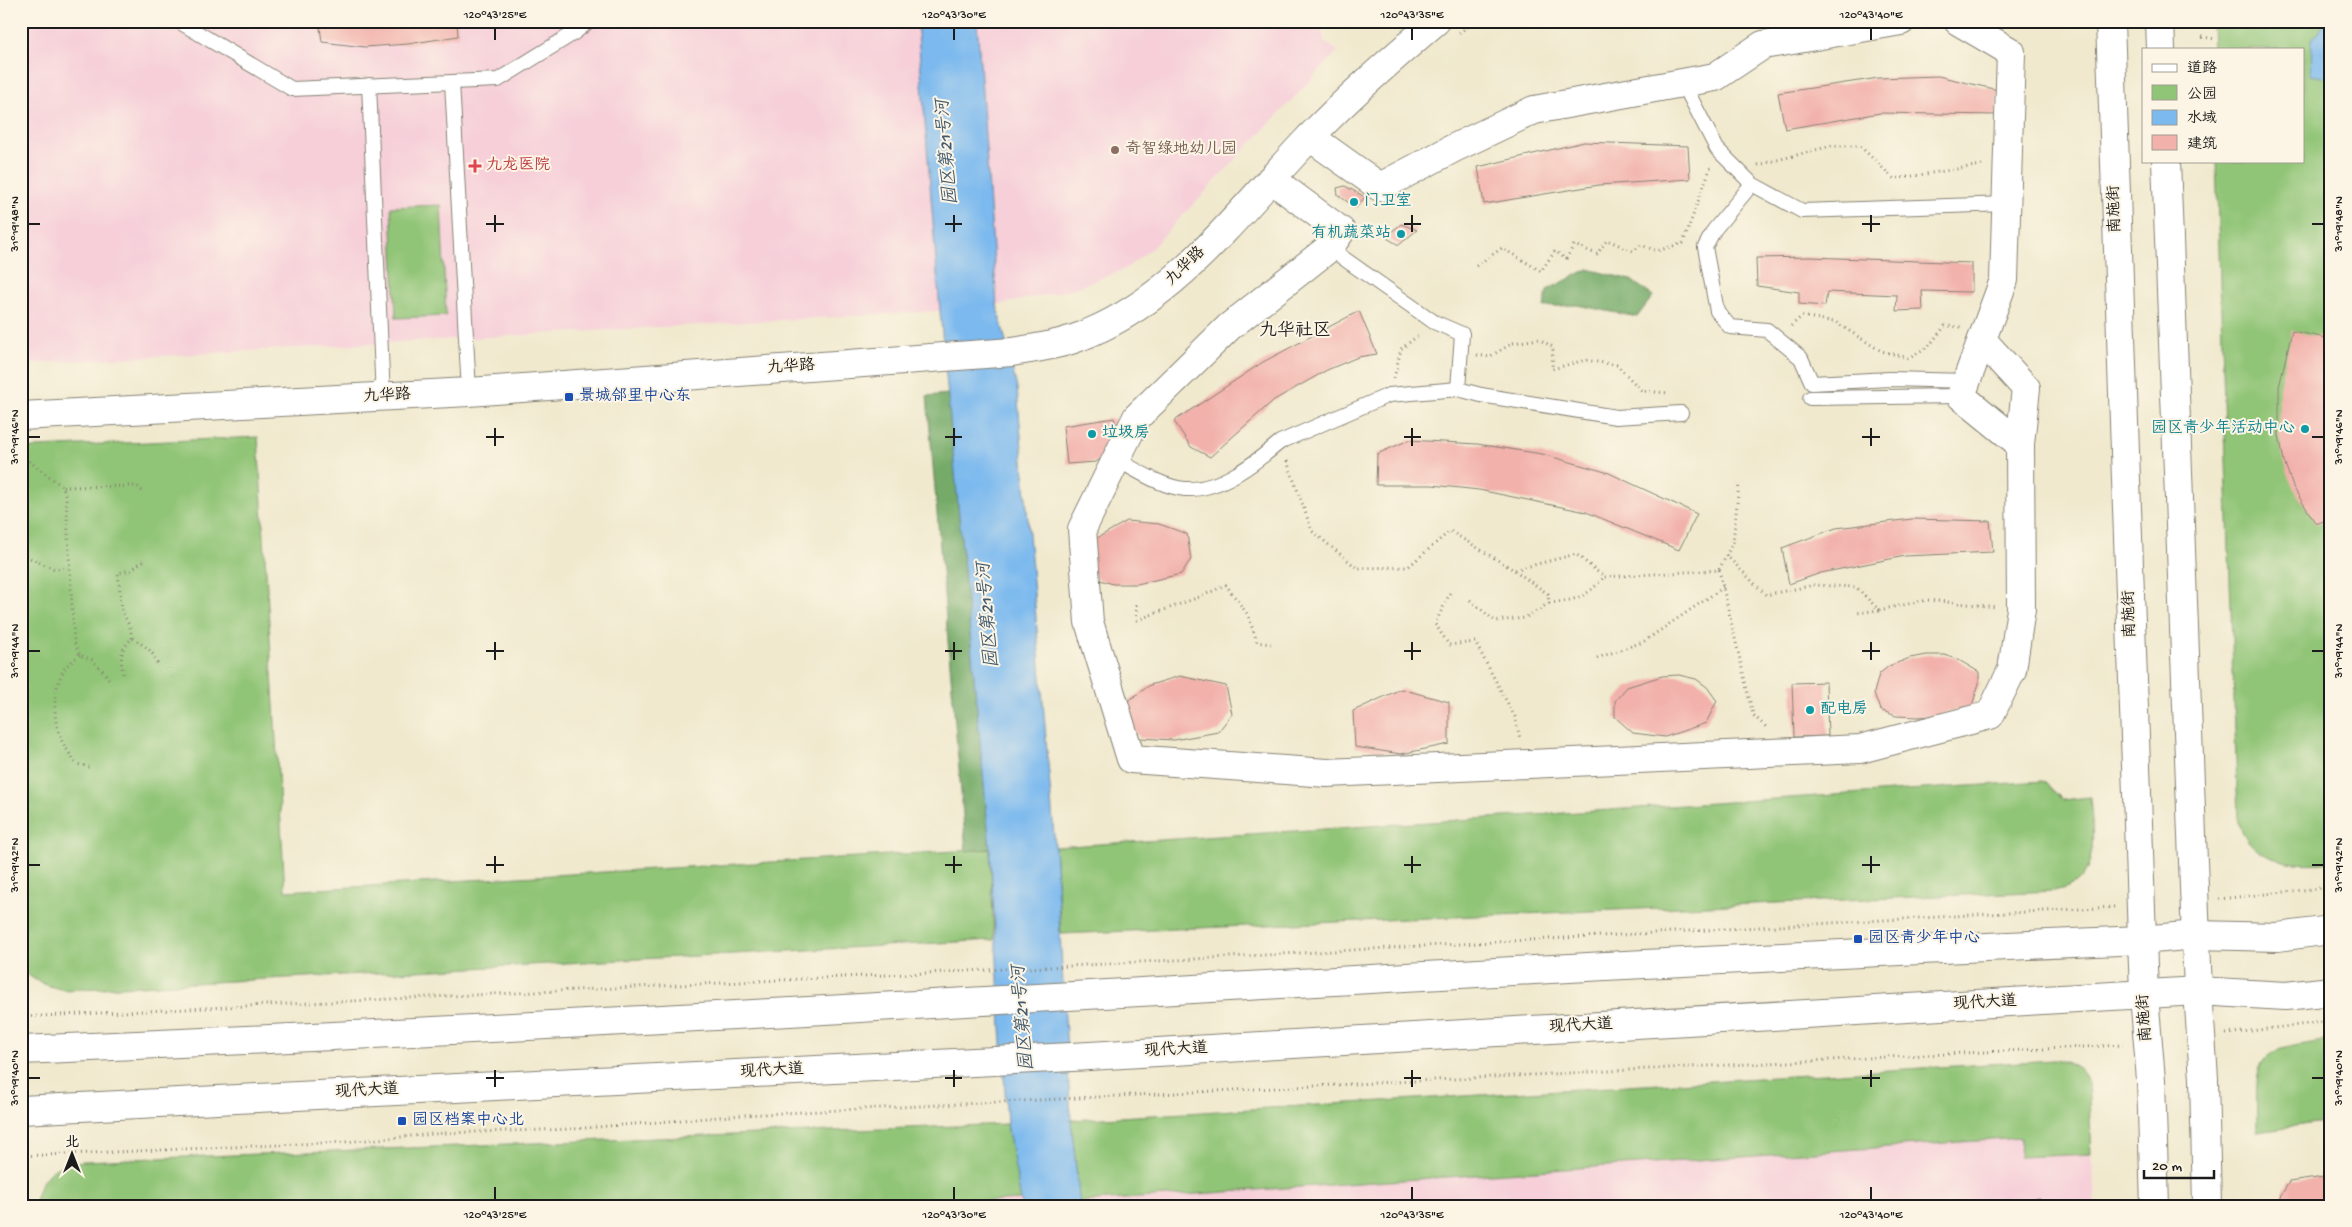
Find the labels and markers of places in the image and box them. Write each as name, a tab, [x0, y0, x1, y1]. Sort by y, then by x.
place label: 奇智绿地幼儿园	[1125, 139, 1237, 160]
marker: 奇智绿地幼儿园	[1109, 144, 1121, 156]
place label: 九龙医院	[486, 156, 550, 176]
marker: 九龙医院	[468, 159, 482, 173]
place label: 门卫室	[1364, 191, 1412, 212]
marker: 门卫室	[1348, 196, 1360, 208]
place label: 有机蔬菜站	[1311, 223, 1391, 244]
marker: 有机蔬菜站	[1395, 228, 1407, 240]
place label: 景城邻里中心东	[579, 386, 691, 407]
marker: 景城邻里中心东	[563, 391, 575, 403]
place label: 园区青少年活动中心	[2151, 418, 2295, 439]
marker: 园区青少年活动中心	[2299, 423, 2311, 435]
place label: 垃圾房	[1102, 424, 1150, 444]
marker: 垃圾房	[1086, 428, 1098, 440]
place label: 配电房	[1820, 699, 1868, 720]
marker: 配电房	[1804, 704, 1816, 716]
place label: 园区青少年中心	[1868, 928, 1980, 949]
marker: 园区青少年中心	[1852, 933, 1864, 945]
place label: 园区档案中心北	[412, 1110, 524, 1131]
marker: 园区档案中心北	[396, 1115, 408, 1127]

